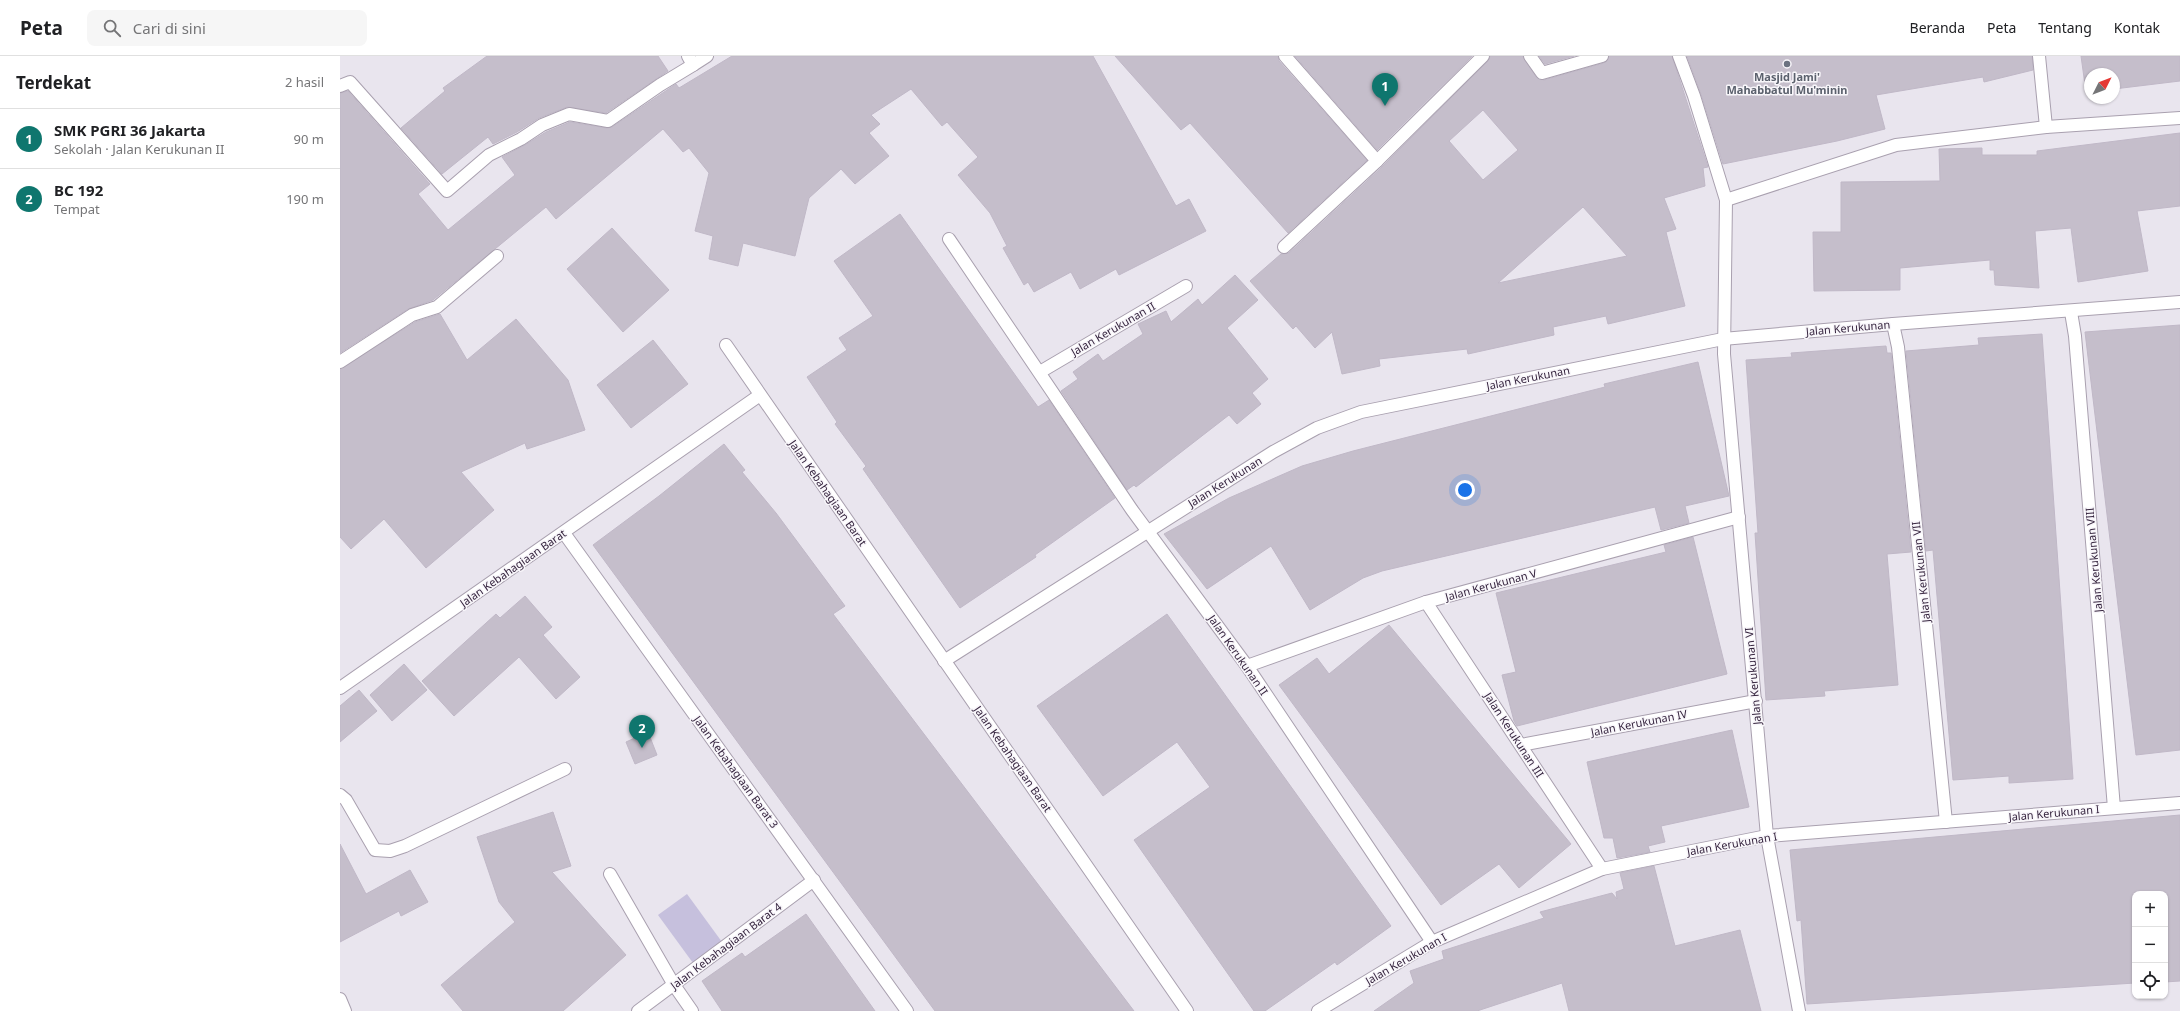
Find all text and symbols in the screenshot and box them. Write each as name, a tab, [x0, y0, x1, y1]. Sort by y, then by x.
search box	[87, 10, 367, 46]
text: Peta	[20, 15, 63, 41]
icon: search	[101, 17, 123, 39]
text: Cari di sini	[133, 18, 206, 38]
text: Beranda	[1910, 18, 1965, 37]
text: Peta	[1987, 18, 2016, 37]
text: Tentang	[2038, 18, 2092, 37]
text: Kontak	[2114, 18, 2160, 37]
marker: Masjid Jami' Mahabbatul Mu'minin	[1782, 59, 1792, 69]
north arrow	[2084, 68, 2120, 104]
place label: Masjid Jami' Mahabbatul Mu'minin	[1727, 69, 1847, 97]
text: Terdekat	[16, 71, 91, 94]
text: 2 hasil	[285, 73, 324, 91]
pin: 1	[1372, 73, 1398, 106]
text: SMK PGRI 36 Jakarta	[54, 120, 206, 140]
text: 1	[25, 130, 33, 148]
text: 90 m	[294, 130, 324, 148]
text: Sekolah · Jalan Kerukunan II	[54, 140, 224, 158]
text: BC 192	[54, 180, 103, 200]
text: 2	[25, 190, 33, 208]
text: 190 m	[286, 190, 324, 208]
text: Tempat	[54, 200, 100, 218]
street label: Jalan Kerukunan II	[1067, 298, 1158, 359]
street label: Jalan Kerukunan	[1804, 316, 1891, 339]
street label: Jalan Kerukunan	[1484, 362, 1571, 393]
street label: Jalan Kebahagiaan Barat	[786, 436, 871, 549]
street label: Jalan Kerukunan	[1184, 453, 1265, 511]
your location	[1455, 480, 1475, 500]
street label: Jalan Kerukunan VIII	[2081, 507, 2106, 614]
street label: Jalan Kerukunan VII	[1908, 521, 1933, 624]
street label: Jalan Kebahagiaan Barat	[456, 525, 569, 610]
street label: Jalan Kerukunan V	[1443, 565, 1539, 604]
street label: Jalan Kerukunan II	[1204, 611, 1272, 698]
street label: Jalan Kerukunan VI	[1741, 626, 1764, 726]
street label: Jalan Kerukunan III	[1481, 688, 1548, 780]
street label: Jalan Kebahagiaan Barat	[971, 702, 1056, 815]
street label: Jalan Kerukunan IV	[1588, 706, 1689, 739]
street label: Jalan Kebahagiaan Barat 3	[690, 712, 782, 831]
pin: 2	[629, 715, 655, 748]
street label: Jalan Kerukunan I	[2007, 801, 2100, 824]
street label: Jalan Kerukunan I	[1685, 828, 1778, 859]
map controls	[2132, 891, 2168, 999]
button: +	[2132, 891, 2168, 927]
street label: Jalan Kebahagiaan Barat 4	[666, 898, 785, 993]
button: −	[2132, 927, 2168, 963]
street label: Jalan Kerukunan I	[1362, 929, 1449, 988]
button: locate	[2132, 963, 2168, 999]

